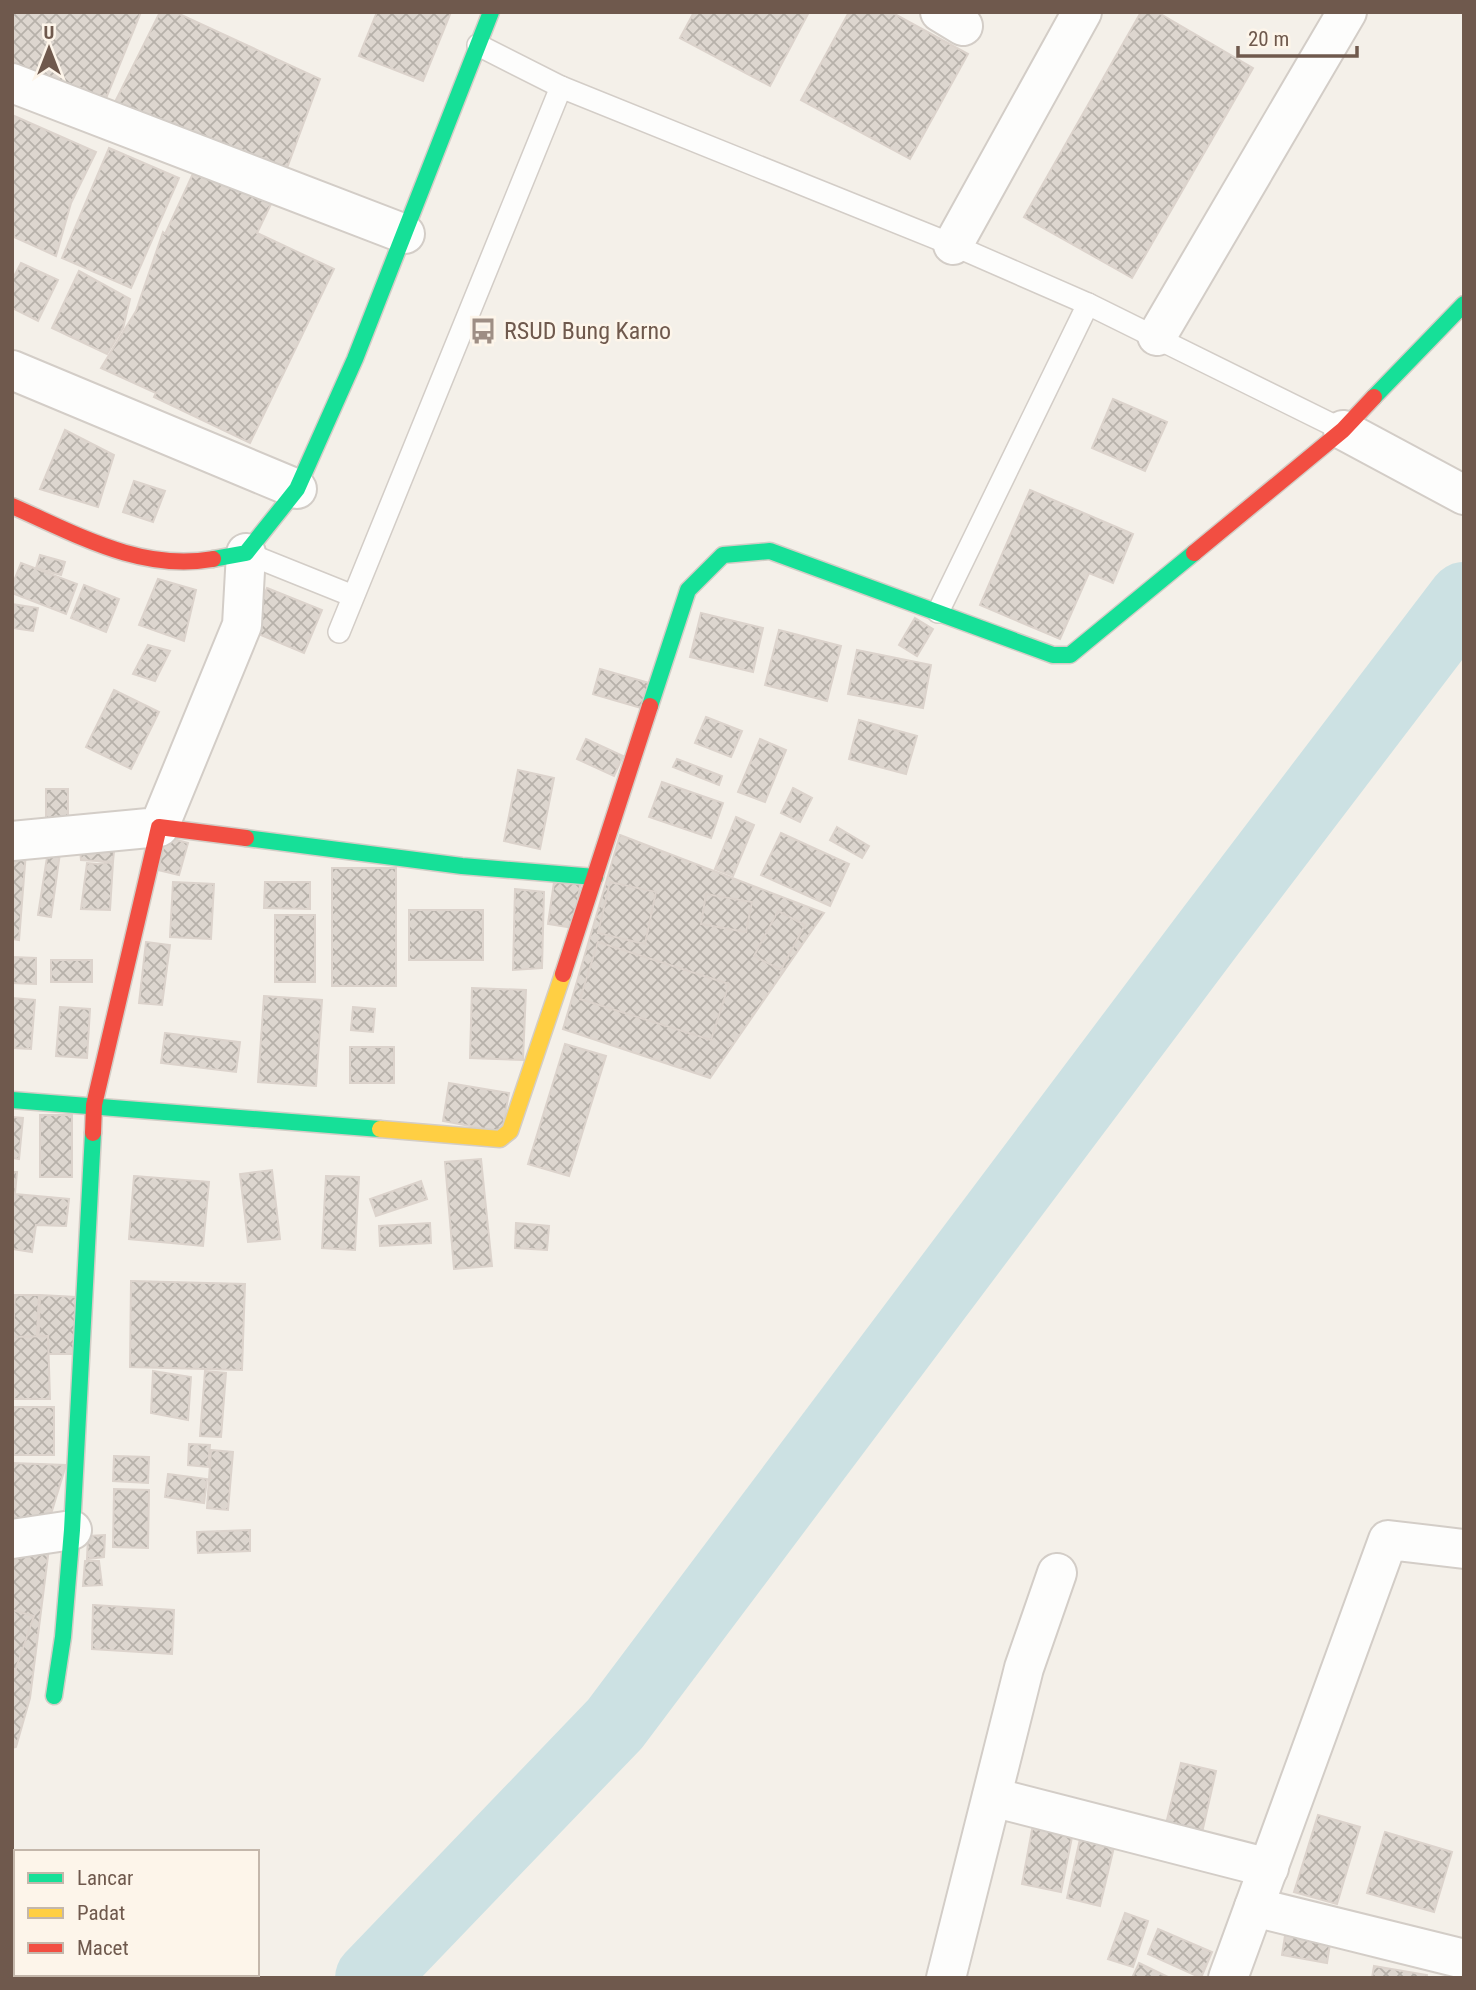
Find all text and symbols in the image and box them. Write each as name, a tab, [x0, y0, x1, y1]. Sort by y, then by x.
north arrow	[14, 14, 84, 84]
scale bar	[1238, 14, 1357, 58]
text: U	[44, 21, 54, 44]
text: 20 m	[1248, 27, 1289, 51]
bus stop icon: RSUD Bung Karno	[468, 316, 498, 346]
place label: RSUD Bung Karno	[504, 317, 671, 345]
legend	[14, 1850, 259, 1976]
text: Lancar	[77, 1866, 133, 1890]
text: Padat	[77, 1901, 125, 1925]
text: Macet	[77, 1936, 129, 1960]

